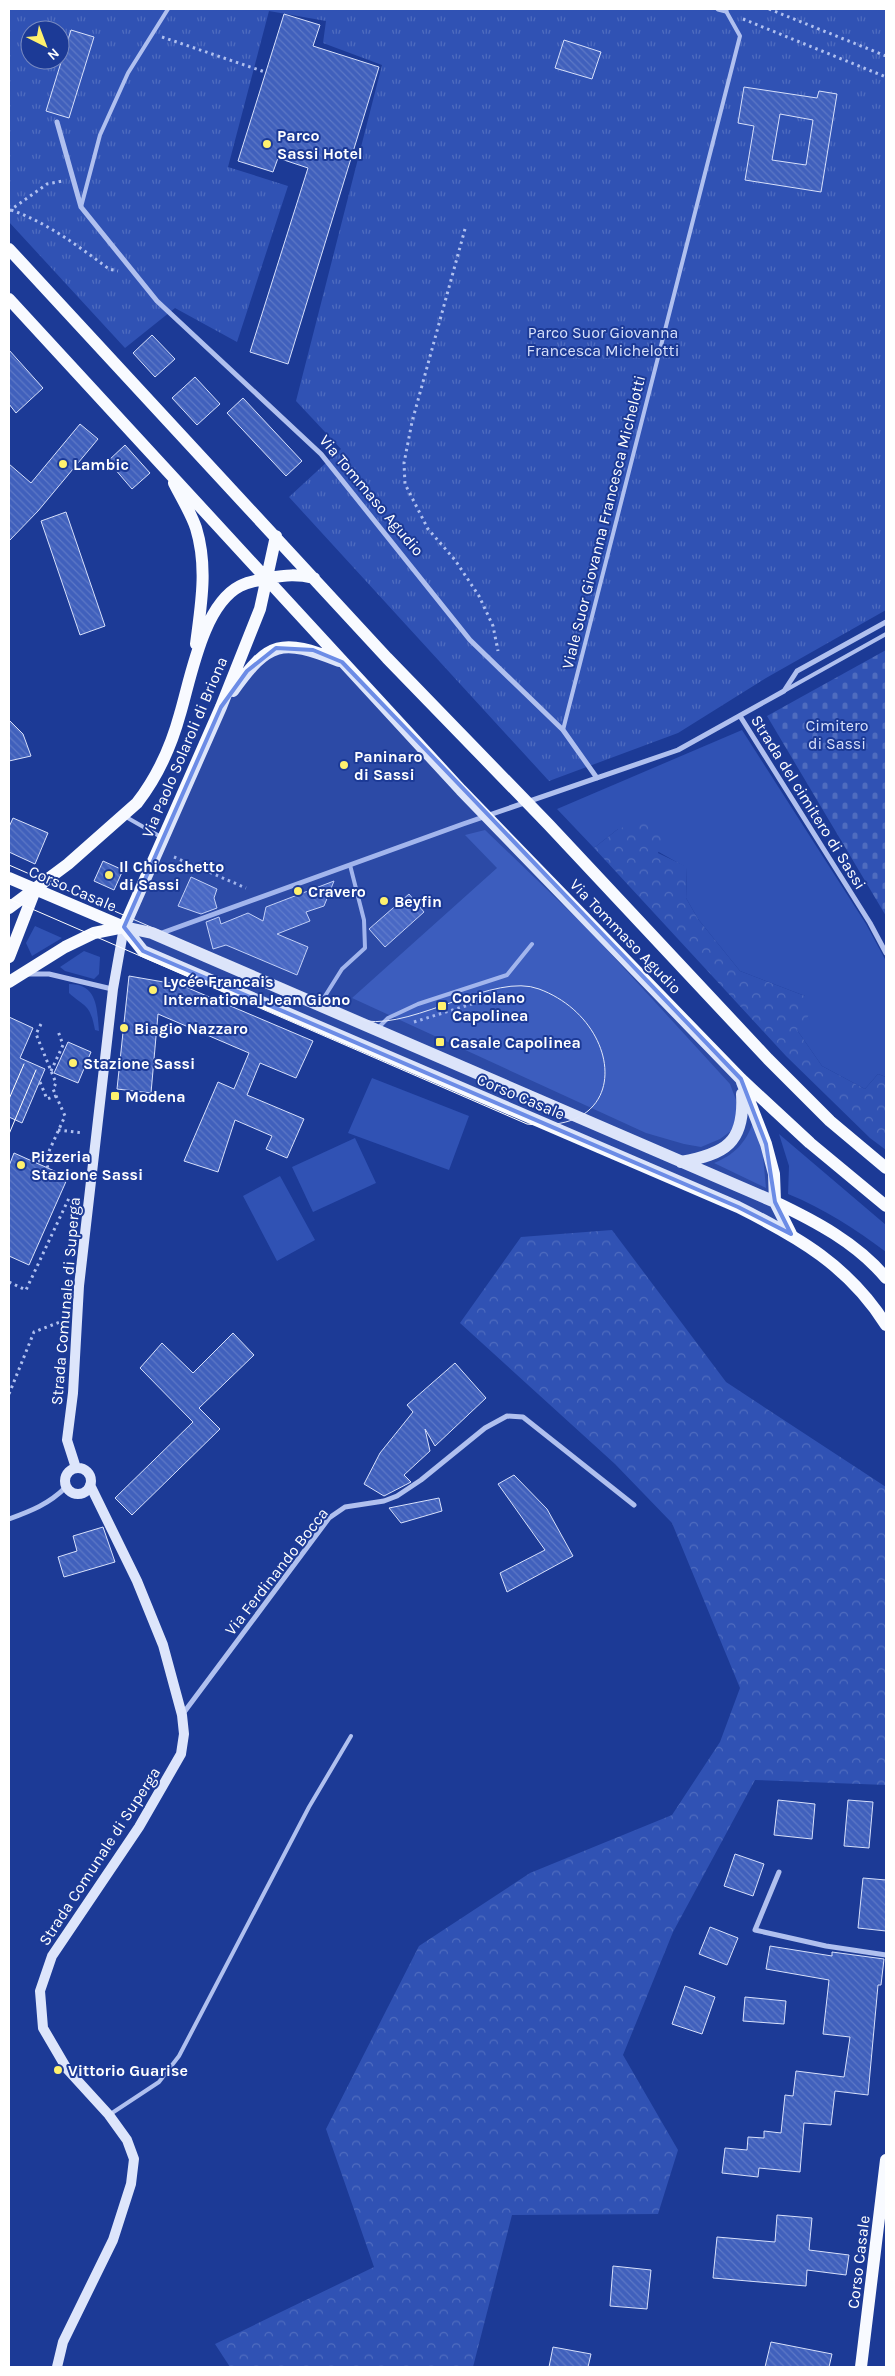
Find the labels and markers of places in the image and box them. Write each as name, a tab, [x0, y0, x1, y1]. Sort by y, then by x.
place label: Parco Sassi Hotel	[277, 126, 363, 163]
marker: Parco Sassi Hotel	[261, 138, 273, 150]
place label: Lambic	[73, 455, 129, 474]
marker: Lambic	[57, 458, 69, 470]
place label: Paninaro di Sassi	[354, 747, 423, 784]
marker: Paninaro di Sassi	[338, 759, 350, 771]
place label: Il Chioschetto di Sassi	[119, 857, 224, 894]
marker: Il Chioschetto di Sassi	[103, 869, 115, 881]
place label: Cravero	[308, 882, 366, 901]
marker: Cravero	[292, 885, 304, 897]
place label: Beyfin	[394, 892, 442, 911]
marker: Beyfin	[378, 895, 390, 907]
place label: Lycée Francais International Jean Giono	[163, 972, 350, 1009]
marker: Lycée Francais International Jean Giono	[147, 984, 159, 996]
place label: Coriolano Capolinea	[452, 988, 528, 1025]
marker: Coriolano Capolinea	[436, 1000, 448, 1012]
place label: Biagio Nazzaro	[134, 1019, 248, 1038]
marker: Biagio Nazzaro	[118, 1022, 130, 1034]
place label: Casale Capolinea	[450, 1033, 581, 1052]
marker: Casale Capolinea	[434, 1036, 446, 1048]
place label: Stazione Sassi	[83, 1054, 195, 1073]
marker: Stazione Sassi	[67, 1057, 79, 1069]
place label: Modena	[125, 1087, 186, 1106]
marker: Modena	[109, 1090, 121, 1102]
place label: Pizzeria Stazione Sassi	[31, 1147, 143, 1184]
marker: Pizzeria Stazione Sassi	[15, 1159, 27, 1171]
place label: Vittorio Guarise	[68, 2061, 188, 2080]
marker: Vittorio Guarise	[52, 2064, 64, 2076]

